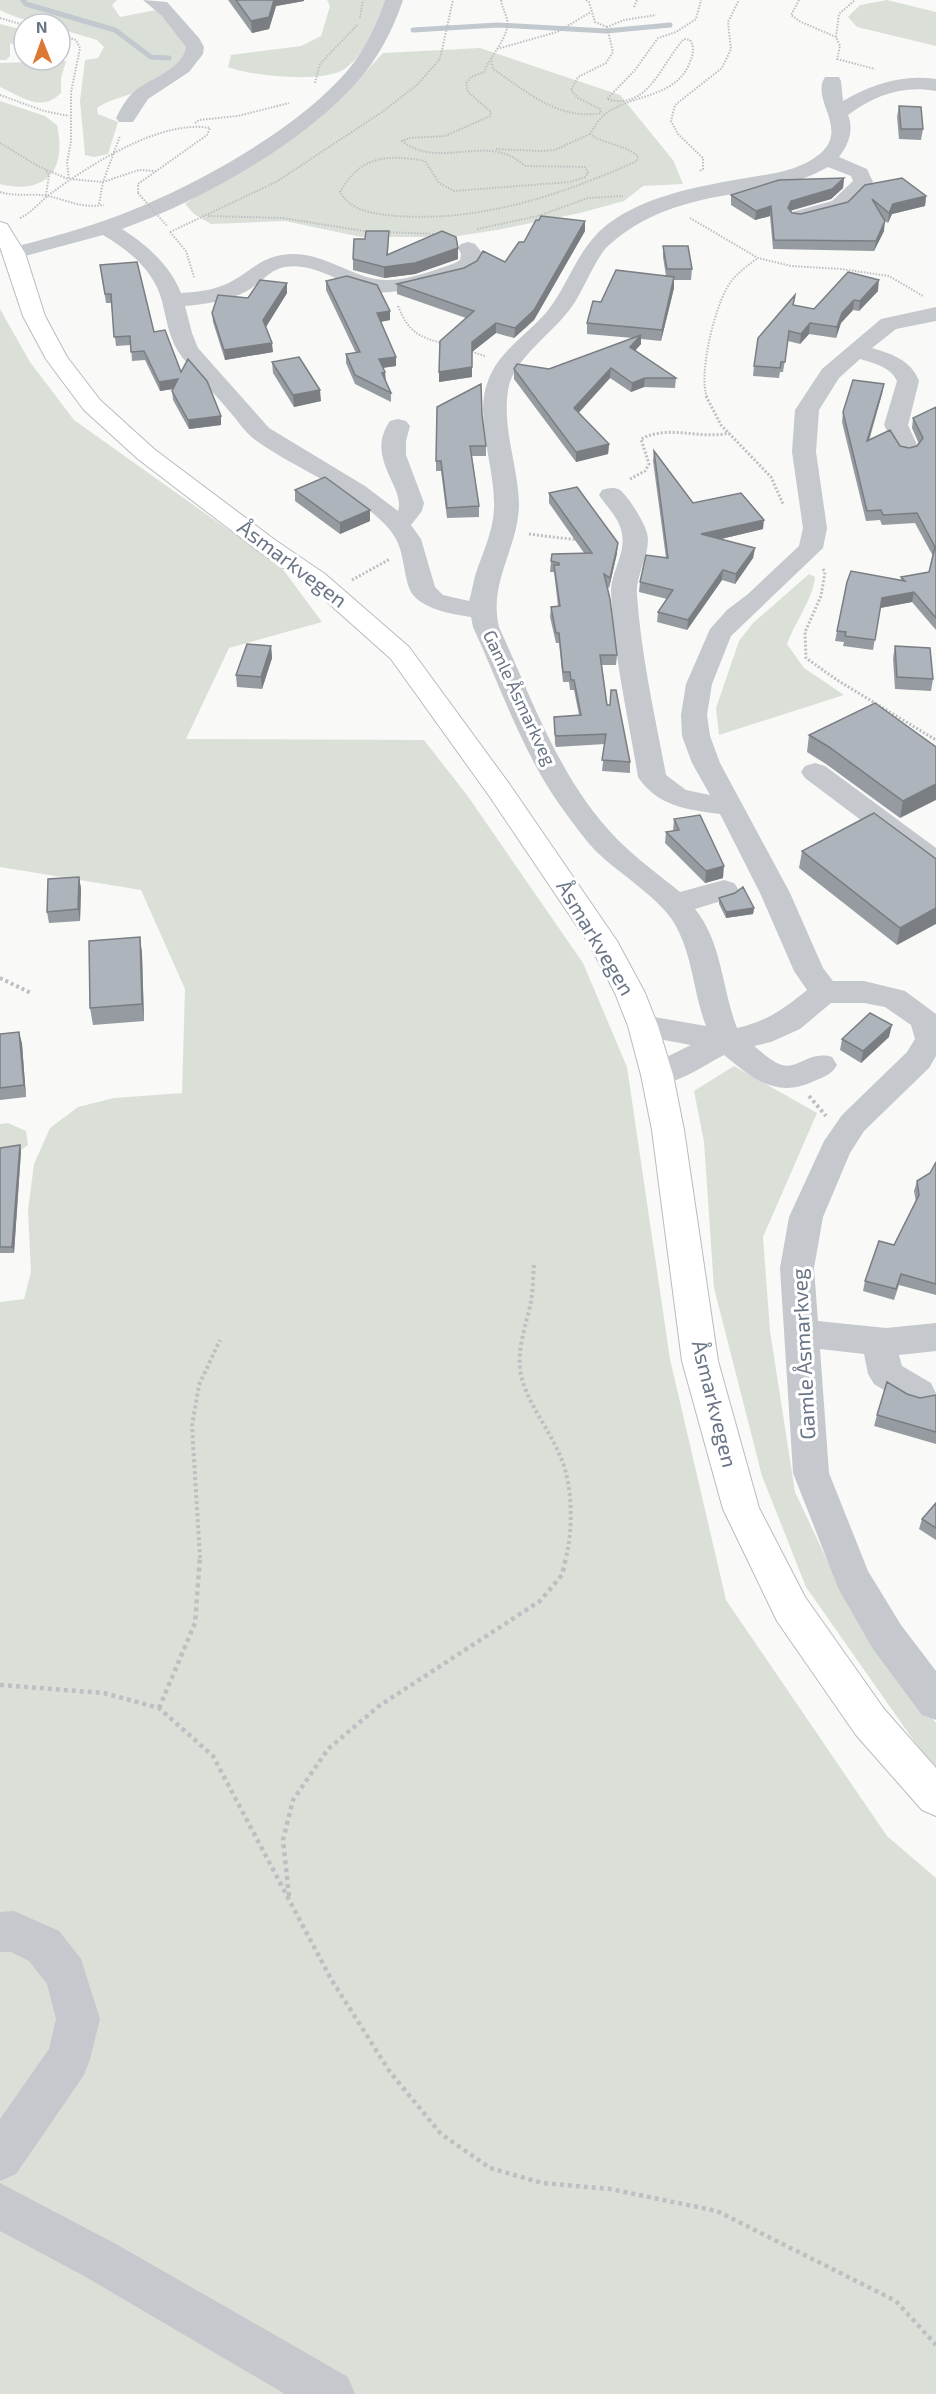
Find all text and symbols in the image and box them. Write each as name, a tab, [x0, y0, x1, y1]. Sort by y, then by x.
north arrow	[12, 12, 72, 72]
text: N	[36, 17, 48, 36]
street label: Åsmarkvegen	[233, 514, 352, 612]
street label: Gamle Åsmarkveg	[479, 626, 561, 769]
street label: Åsmarkvegen	[552, 875, 641, 999]
street label: Gamle Åsmarkveg	[786, 1267, 819, 1440]
street label: Åsmarkvegen	[688, 1337, 743, 1470]

